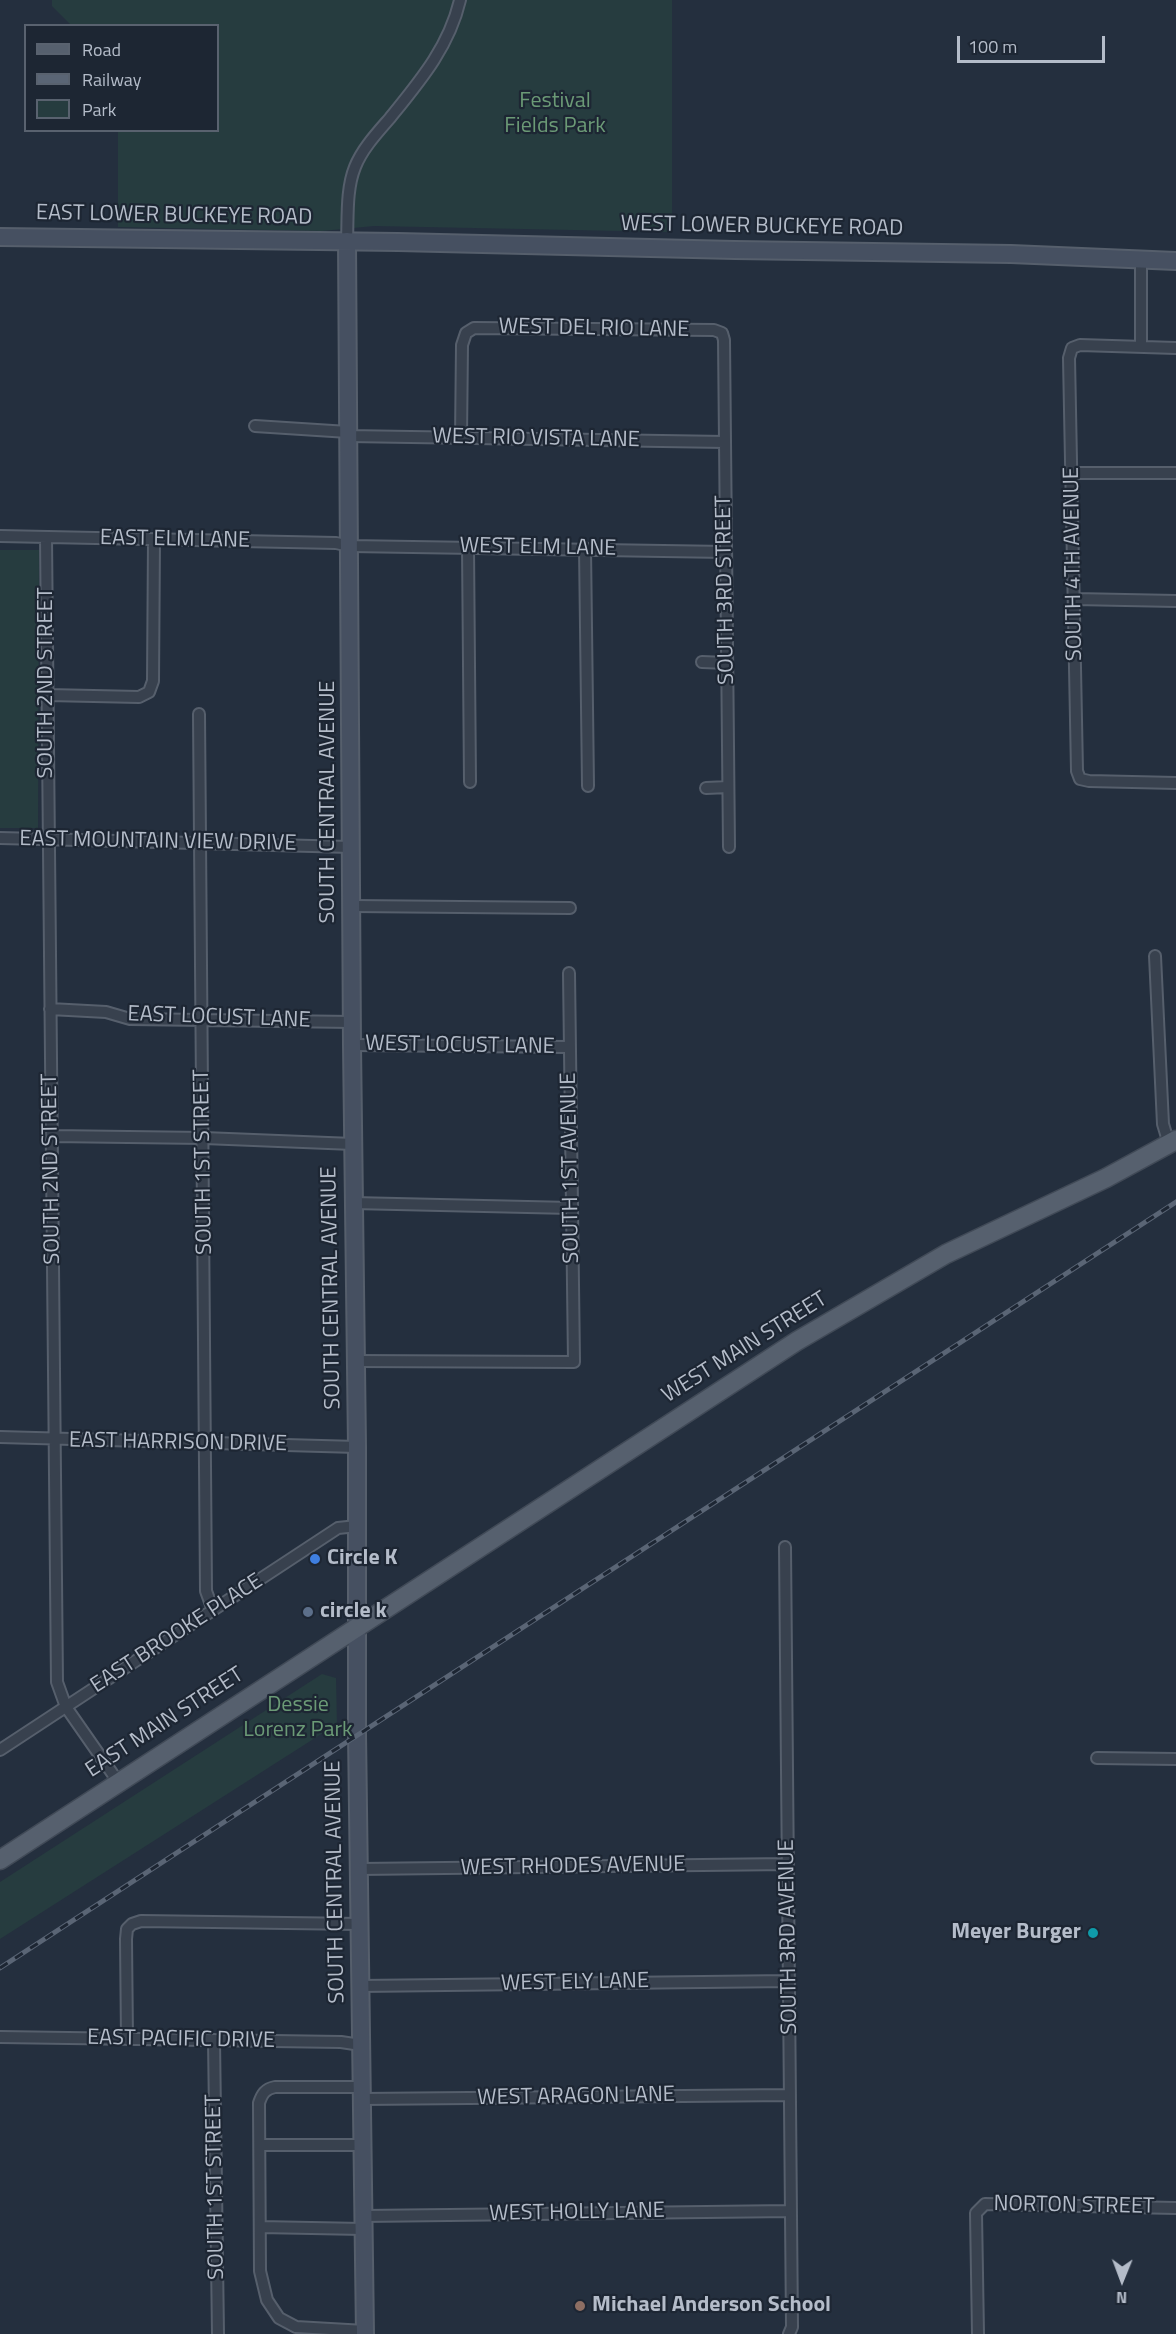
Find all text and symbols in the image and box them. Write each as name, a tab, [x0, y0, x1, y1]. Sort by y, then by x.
legend	[24, 24, 219, 132]
scale bar	[960, 24, 1108, 62]
text: 100 m	[968, 33, 1017, 60]
text: Road	[82, 36, 121, 63]
text: Railway	[82, 66, 141, 93]
park label: Festival Fields Park	[504, 89, 606, 140]
text: Park	[82, 96, 116, 123]
street label: EAST LOWER BUCKEYE ROAD	[36, 200, 312, 232]
street label: WEST LOWER BUCKEYE ROAD	[620, 211, 904, 243]
street label: WEST DEL RIO LANE	[498, 314, 690, 344]
street label: WEST RIO VISTA LANE	[432, 424, 640, 454]
street label: SOUTH 4TH AVENUE	[1059, 467, 1089, 661]
street label: SOUTH 3RD STREET	[711, 495, 741, 685]
street label: EAST ELM LANE	[100, 525, 250, 555]
street label: WEST ELM LANE	[459, 533, 617, 563]
street label: SOUTH 2ND STREET	[34, 587, 60, 779]
street label: SOUTH CENTRAL AVENUE	[316, 680, 342, 924]
street label: EAST MOUNTAIN VIEW DRIVE	[19, 826, 297, 858]
street label: EAST LOCUST LANE	[127, 1002, 311, 1034]
street label: WEST LOCUST LANE	[365, 1031, 555, 1061]
street label: SOUTH 1ST STREET	[189, 1069, 219, 1255]
street label: SOUTH 1ST AVENUE	[556, 1072, 586, 1264]
street label: SOUTH 2ND STREET	[37, 1073, 67, 1265]
street label: SOUTH CENTRAL AVENUE	[317, 1166, 347, 1410]
street label: WEST MAIN STREET	[658, 1287, 832, 1409]
street label: EAST HARRISON DRIVE	[69, 1428, 287, 1458]
place label: Circle K	[327, 1546, 398, 1572]
marker: Circle K	[308, 1552, 322, 1566]
street label: EAST BROOKE PLACE	[86, 1569, 268, 1699]
place label: circle k	[320, 1599, 387, 1625]
marker: circle k	[301, 1605, 315, 1619]
street label: EAST MAIN STREET	[81, 1662, 249, 1784]
park label: Dessie Lorenz Park	[243, 1693, 353, 1744]
street label: SOUTH CENTRAL AVENUE	[321, 1760, 351, 2004]
street label: SOUTH 3RD AVENUE	[774, 1839, 804, 2035]
street label: WEST RHODES AVENUE	[460, 1852, 686, 1882]
place label: Meyer Burger	[951, 1920, 1081, 1946]
marker: Meyer Burger	[1086, 1926, 1100, 1940]
street label: WEST ELY LANE	[501, 1969, 649, 1997]
street label: EAST PACIFIC DRIVE	[87, 2025, 275, 2055]
street label: WEST ARAGON LANE	[477, 2082, 675, 2112]
street label: SOUTH 1ST STREET	[201, 2094, 231, 2280]
street label: NORTON STREET	[993, 2191, 1155, 2221]
street label: WEST HOLLY LANE	[489, 2198, 665, 2228]
north arrow	[1092, 2250, 1152, 2310]
text: N	[1116, 2286, 1127, 2310]
place label: Michael Anderson School	[592, 2293, 831, 2319]
marker: Michael Anderson School	[573, 2299, 587, 2313]

